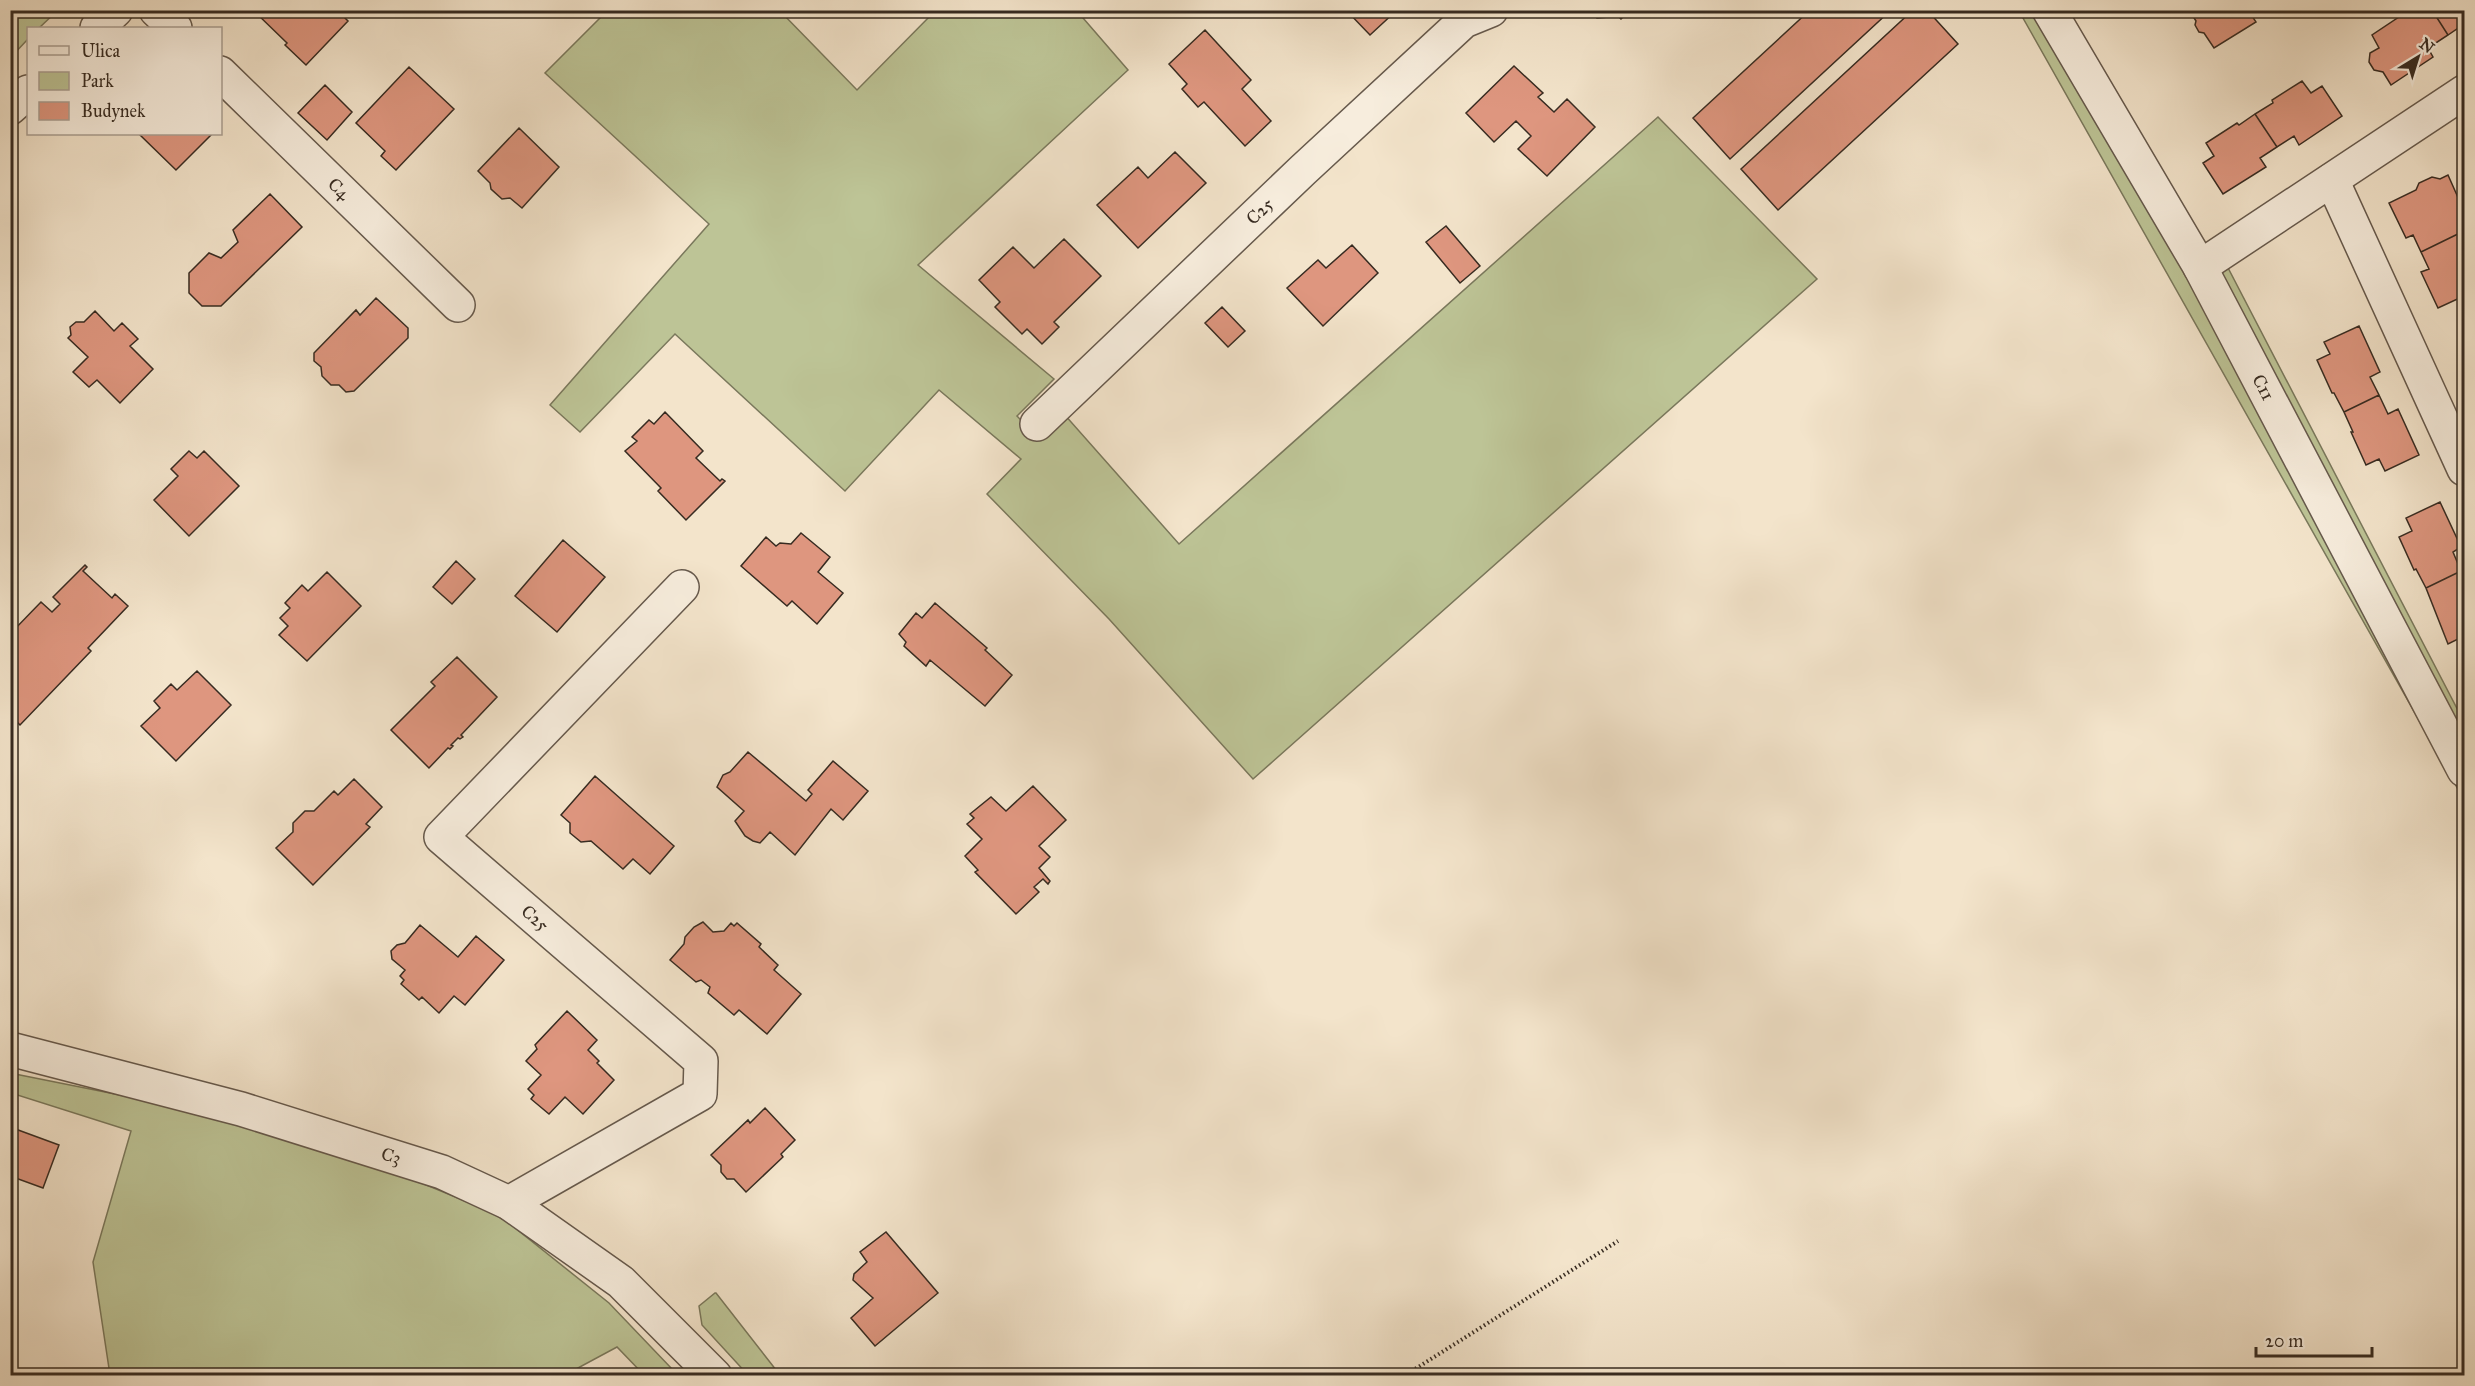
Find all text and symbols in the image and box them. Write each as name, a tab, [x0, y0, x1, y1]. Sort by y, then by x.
legend	[27, 27, 222, 135]
north arrow	[2388, 27, 2448, 87]
text: N	[2416, 34, 2438, 57]
text: Ulica	[81, 40, 121, 62]
text: Park	[81, 70, 114, 92]
text: Budynek	[81, 100, 146, 122]
street label: C4	[323, 173, 355, 205]
street label: C25	[1242, 193, 1278, 229]
street label: C11	[2247, 370, 2279, 404]
street label: C25	[517, 900, 554, 936]
street label: C3	[379, 1143, 404, 1169]
scale bar	[2256, 1320, 2372, 1358]
text: 20 m	[2265, 1330, 2303, 1352]

